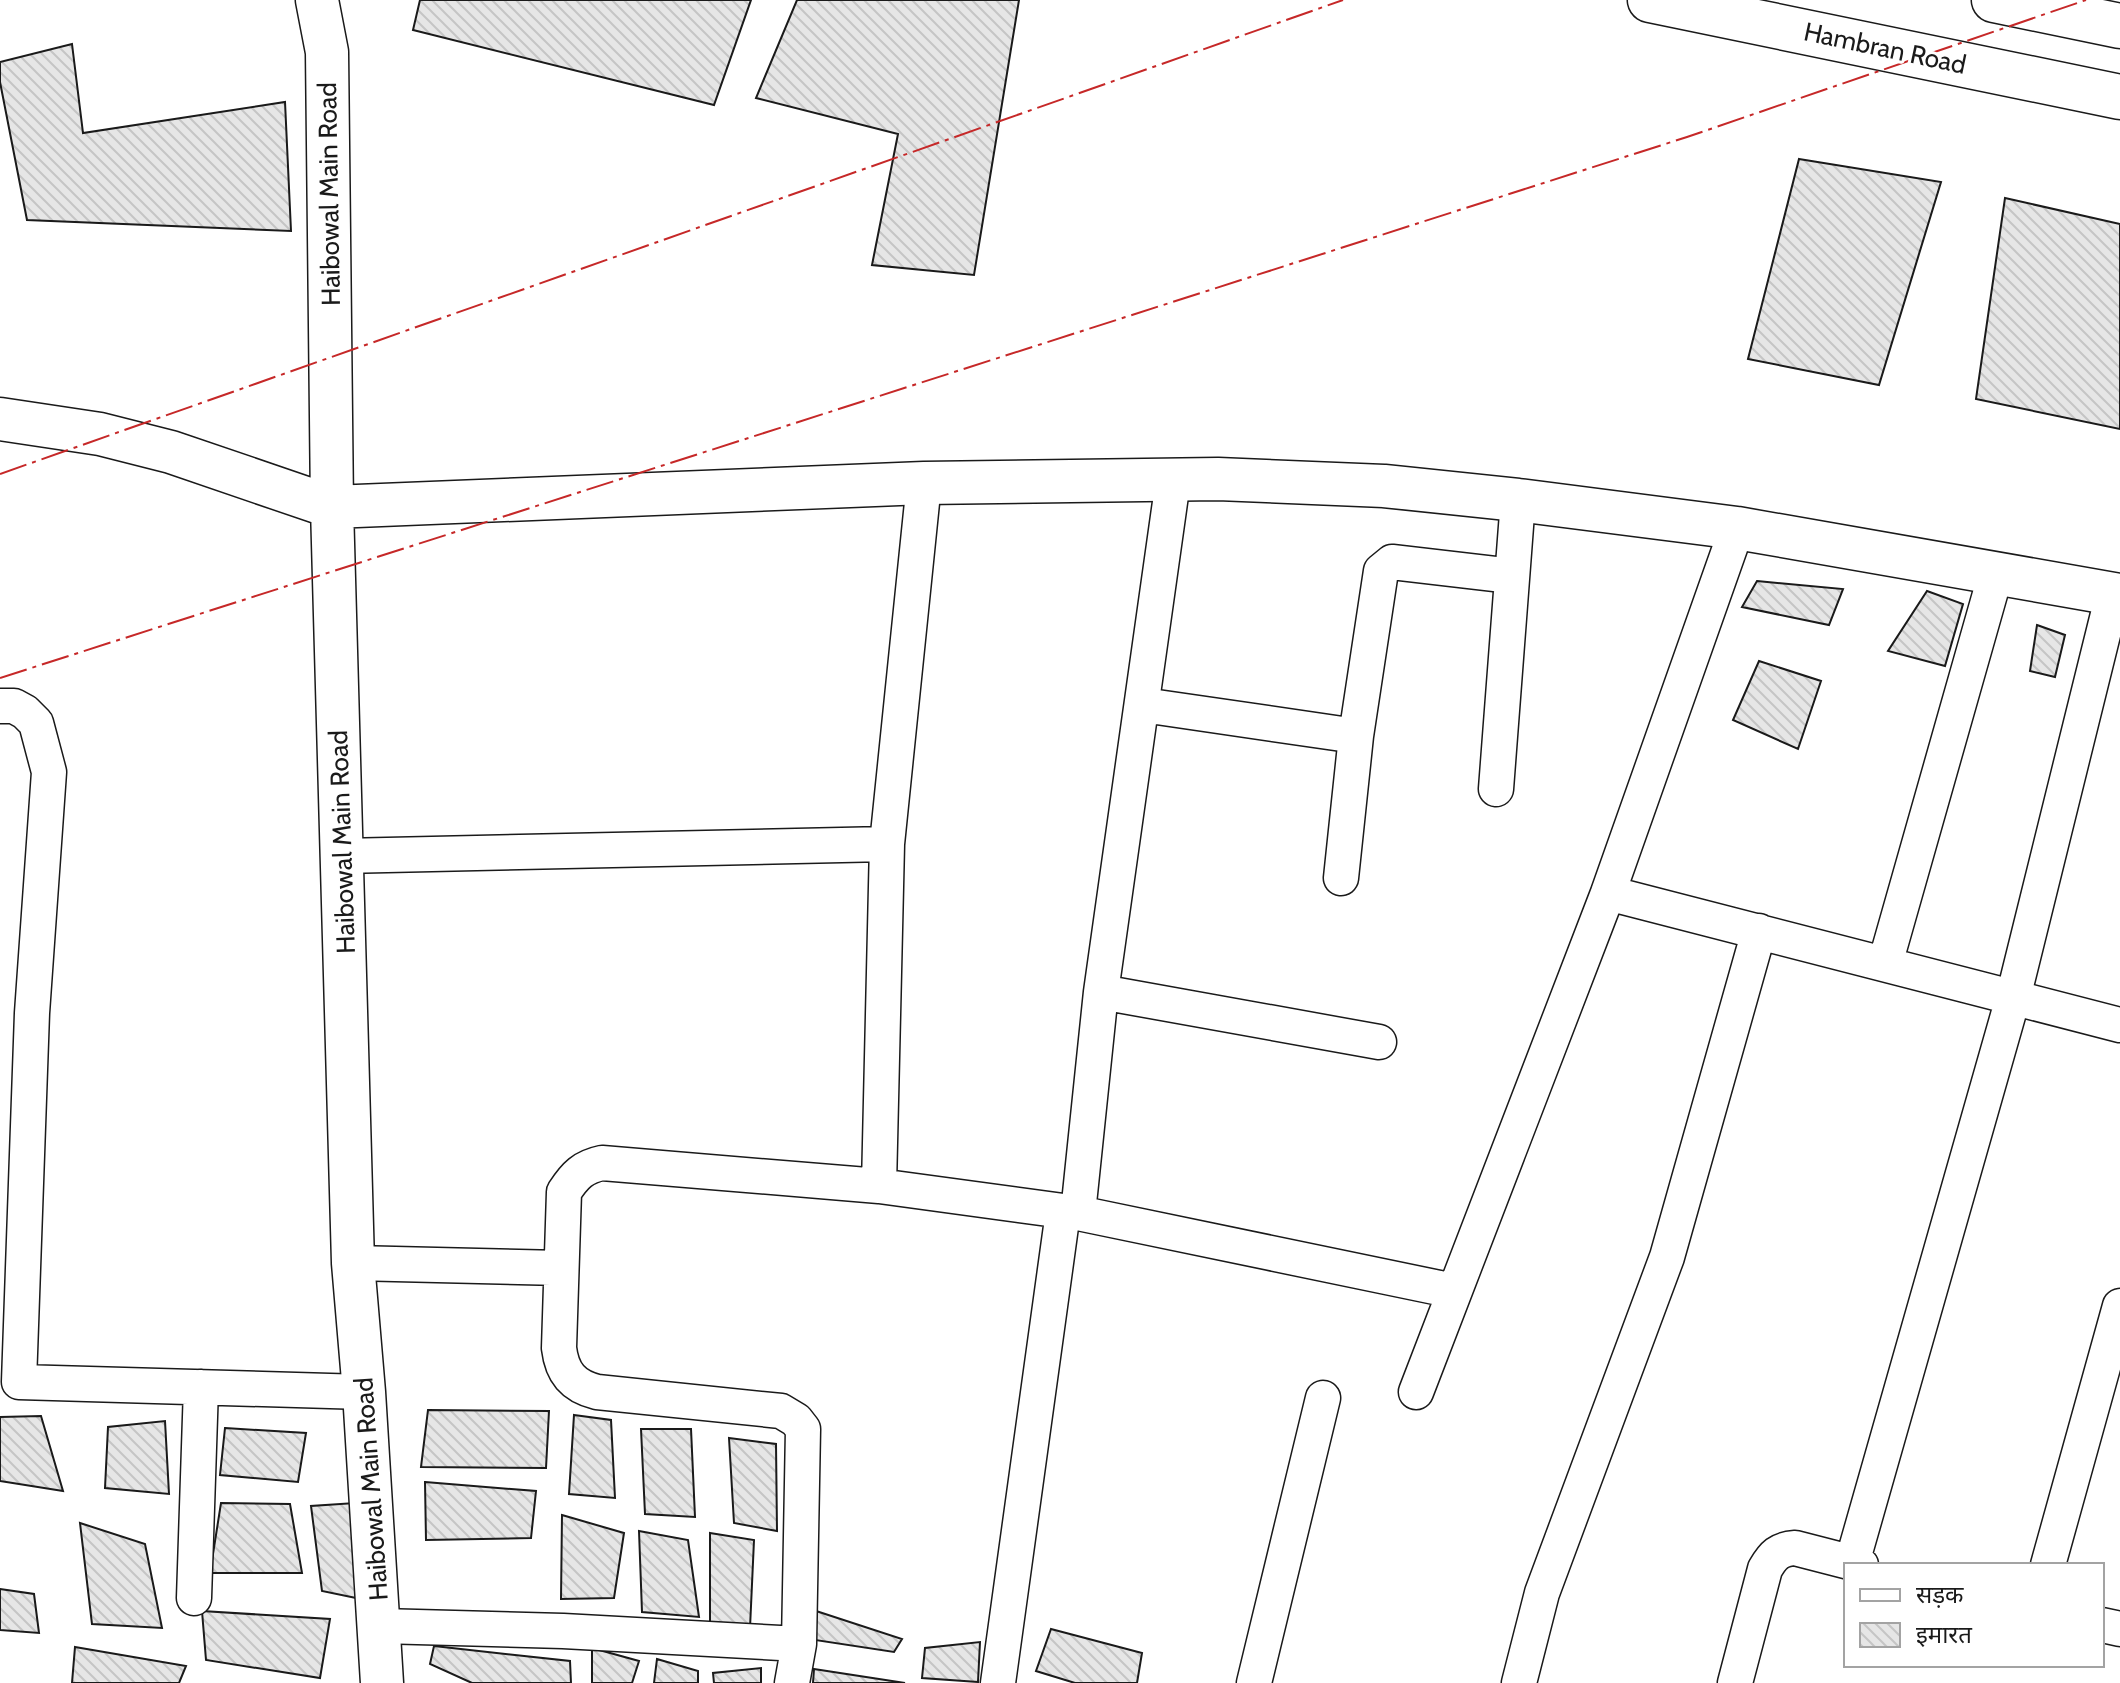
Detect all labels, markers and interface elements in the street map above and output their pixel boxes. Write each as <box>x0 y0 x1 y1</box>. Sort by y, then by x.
street label: Hambran Road <box>1801 15 1969 81</box>
street label: Haibowal Main Road <box>311 82 347 306</box>
street label: Haibowal Main Road <box>322 730 362 954</box>
street label: Haibowal Main Road <box>347 1376 395 1602</box>
legend <box>1844 1563 2104 1667</box>
text: सड़क <box>1916 1580 1964 1609</box>
text: इमारत <box>1916 1620 1973 1649</box>

